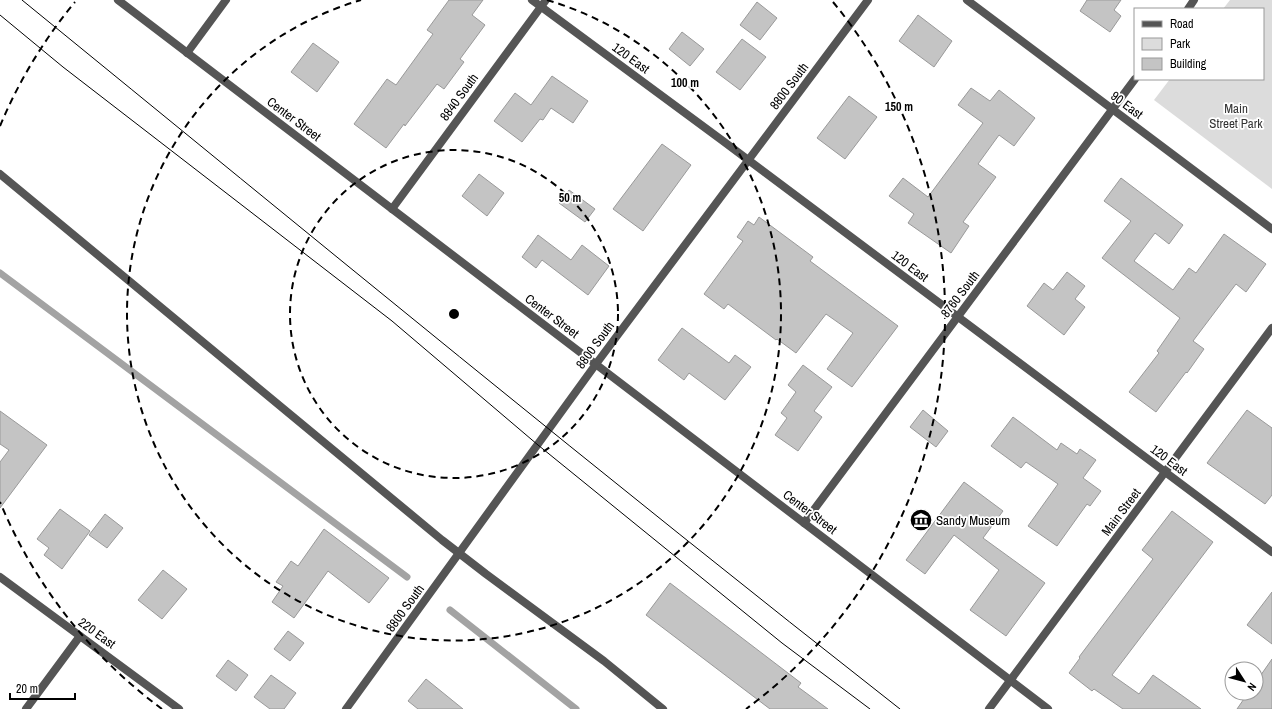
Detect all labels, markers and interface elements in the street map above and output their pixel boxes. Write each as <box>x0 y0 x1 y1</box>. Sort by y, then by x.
legend <box>1134 8 1264 80</box>
text: Road <box>1170 16 1194 32</box>
text: Park <box>1170 36 1190 52</box>
street label: 120 East <box>609 39 653 77</box>
text: Building <box>1170 56 1207 72</box>
street label: 8800 South <box>766 59 812 113</box>
street label: 8840 South <box>436 70 482 124</box>
text: 100 m <box>671 75 699 91</box>
street label: 90 East <box>1107 87 1147 123</box>
street label: Center Street <box>264 93 324 145</box>
text: 150 m <box>885 99 913 115</box>
park label: Main Street Park <box>1209 100 1263 132</box>
text: 50 m <box>559 190 581 206</box>
street label: 120 East <box>888 247 932 285</box>
street label: 8760 South <box>937 267 983 321</box>
street label: Center Street <box>522 290 582 342</box>
centre of rings <box>447 307 461 321</box>
street label: 8800 South <box>572 318 618 372</box>
street label: 120 East <box>1147 441 1191 479</box>
street label: Main Street <box>1098 485 1144 539</box>
street label: Center Street <box>780 486 840 538</box>
museum icon: Sandy Museum <box>908 507 934 533</box>
place label: Sandy Museum <box>936 512 1010 529</box>
street label: 8800 South <box>382 581 428 635</box>
street label: 220 East <box>75 614 119 652</box>
north arrow <box>1224 661 1264 701</box>
scale bar <box>10 675 75 701</box>
text: N <box>1245 680 1260 694</box>
text: 20 m <box>16 681 38 697</box>

